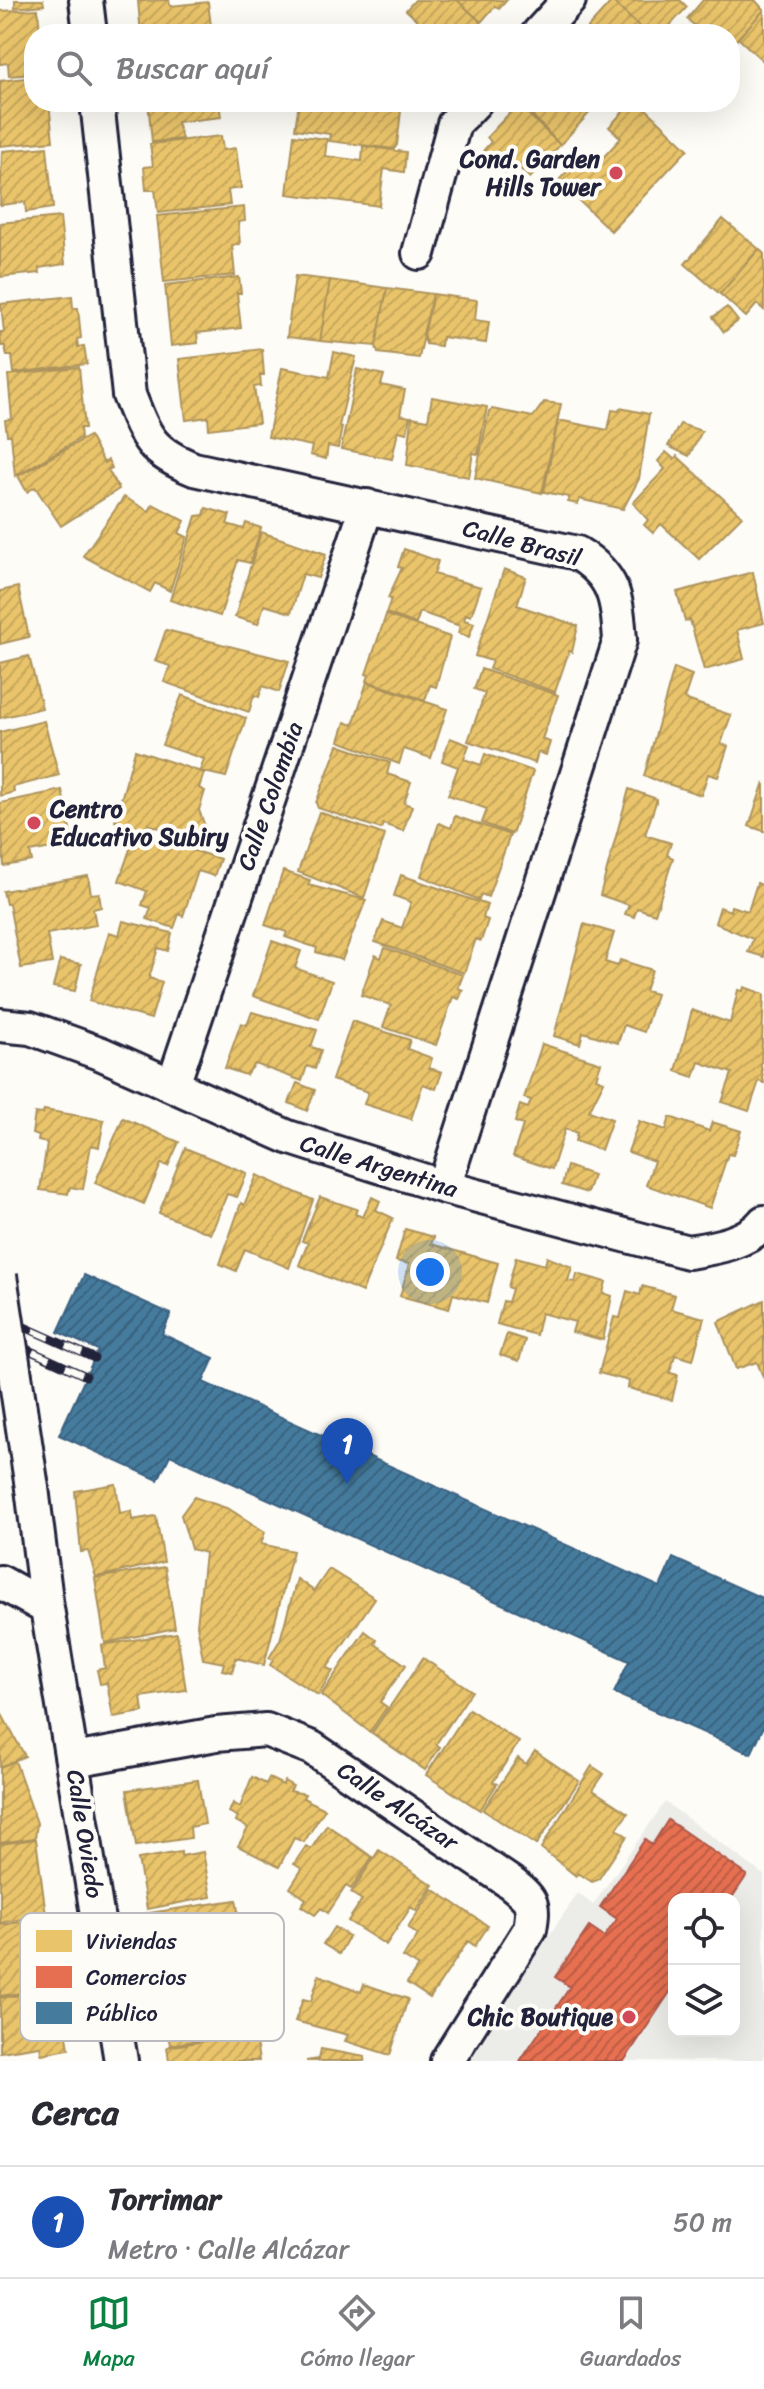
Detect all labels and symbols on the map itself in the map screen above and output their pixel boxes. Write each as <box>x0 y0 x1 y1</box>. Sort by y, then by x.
place label: Cond. Garden Hills Tower <box>459 138 602 208</box>
marker: Cond. Garden Hills Tower <box>607 164 625 182</box>
street label: Calle Brasil <box>458 507 587 579</box>
street label: Calle Colombia <box>225 716 315 876</box>
place label: Centro Educativo Subiry <box>49 788 229 858</box>
marker: Centro Educativo Subiry <box>25 814 43 832</box>
street label: Calle Argentina <box>295 1122 464 1210</box>
your location <box>410 1252 450 1292</box>
pin: 1 <box>321 1418 373 1484</box>
street label: Calle Alcázar <box>329 1750 468 1863</box>
street label: Calle Oviedo <box>54 1767 116 1901</box>
legend <box>20 1913 284 2041</box>
text: Viviendas <box>86 1922 178 1961</box>
text: Comercios <box>86 1958 187 1997</box>
text: Público <box>86 1994 158 2033</box>
place label: Chic Boutique <box>467 1996 613 2038</box>
marker: Chic Boutique <box>620 2008 638 2026</box>

